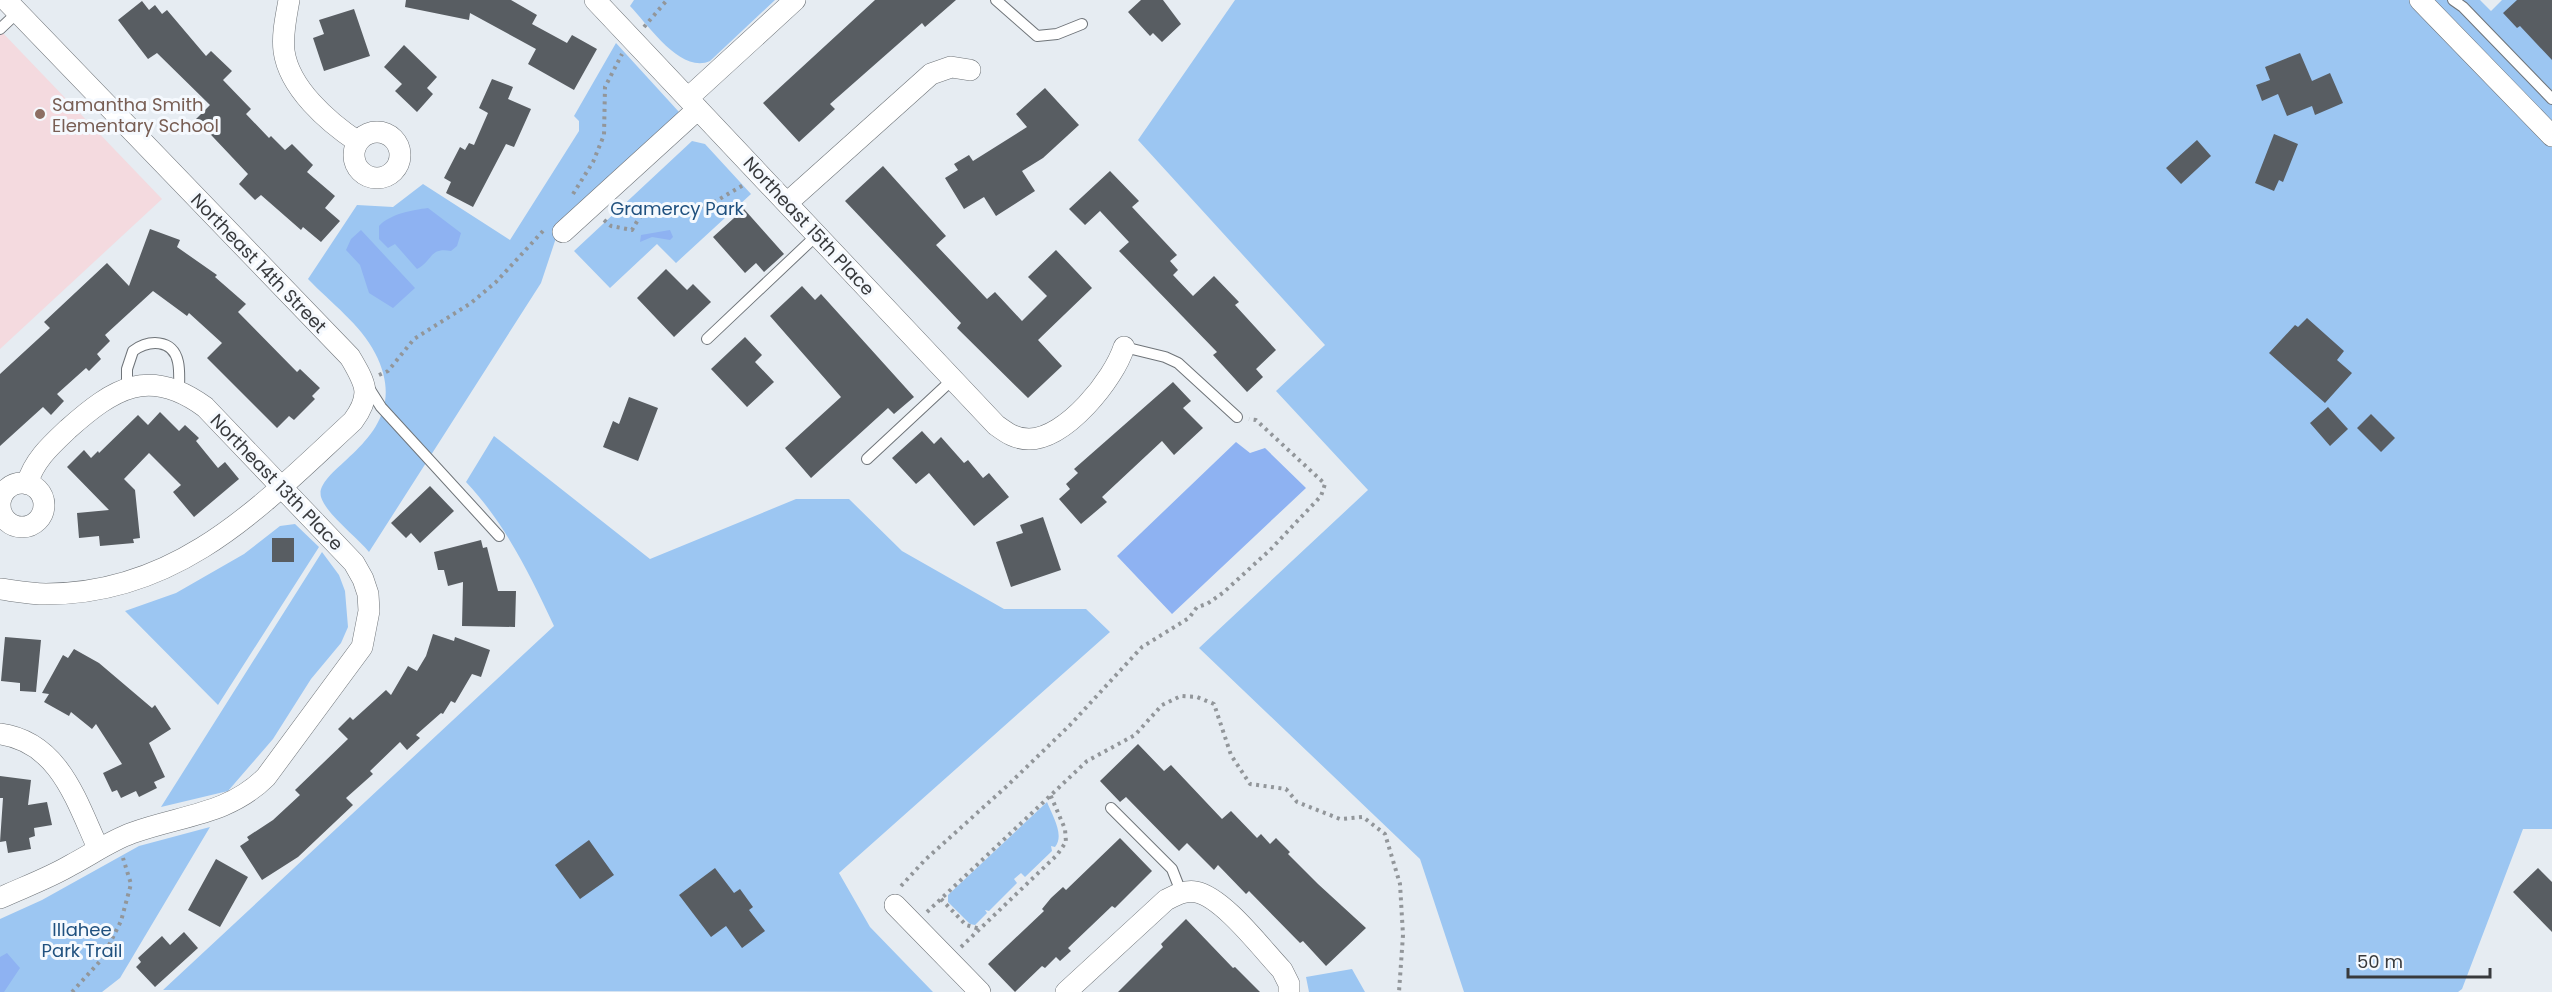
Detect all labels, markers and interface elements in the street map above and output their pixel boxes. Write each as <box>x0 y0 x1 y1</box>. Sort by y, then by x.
place label: Samantha Smith Elementary School <box>52 92 219 138</box>
marker: Samantha Smith Elementary School <box>33 107 47 121</box>
street label: Northeast 15th Place <box>738 151 880 301</box>
street label: Northeast 14th Street <box>186 188 332 338</box>
park label: Gramercy Park <box>610 196 745 221</box>
street label: Northeast 13th Place <box>205 408 349 556</box>
park label: Illahee Park Trail <box>42 917 122 963</box>
scale bar <box>2348 941 2490 979</box>
text: 50 m <box>2357 949 2403 974</box>

